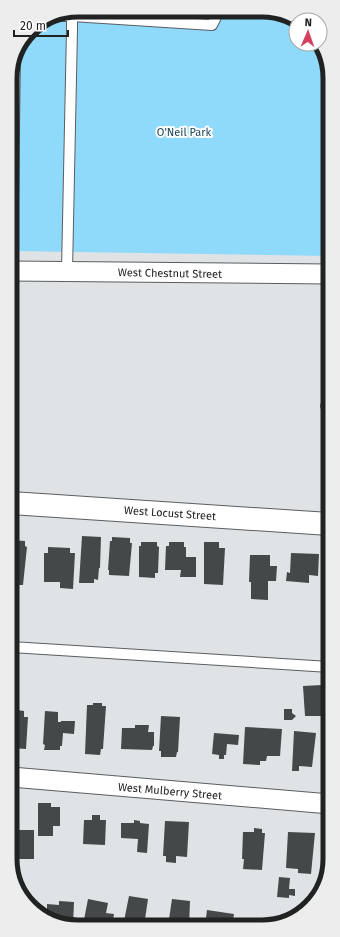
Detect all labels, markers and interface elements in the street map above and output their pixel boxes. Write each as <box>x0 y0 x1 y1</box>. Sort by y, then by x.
scale bar <box>14 12 68 38</box>
north arrow <box>288 12 328 52</box>
text: N <box>304 16 312 29</box>
text: 20 m <box>20 19 46 33</box>
park label: O'Neil Park <box>157 126 212 139</box>
street label: West Chestnut Street <box>118 266 222 281</box>
street label: West Locust Street <box>124 504 216 523</box>
street label: West Mulberry Street <box>117 780 223 803</box>

